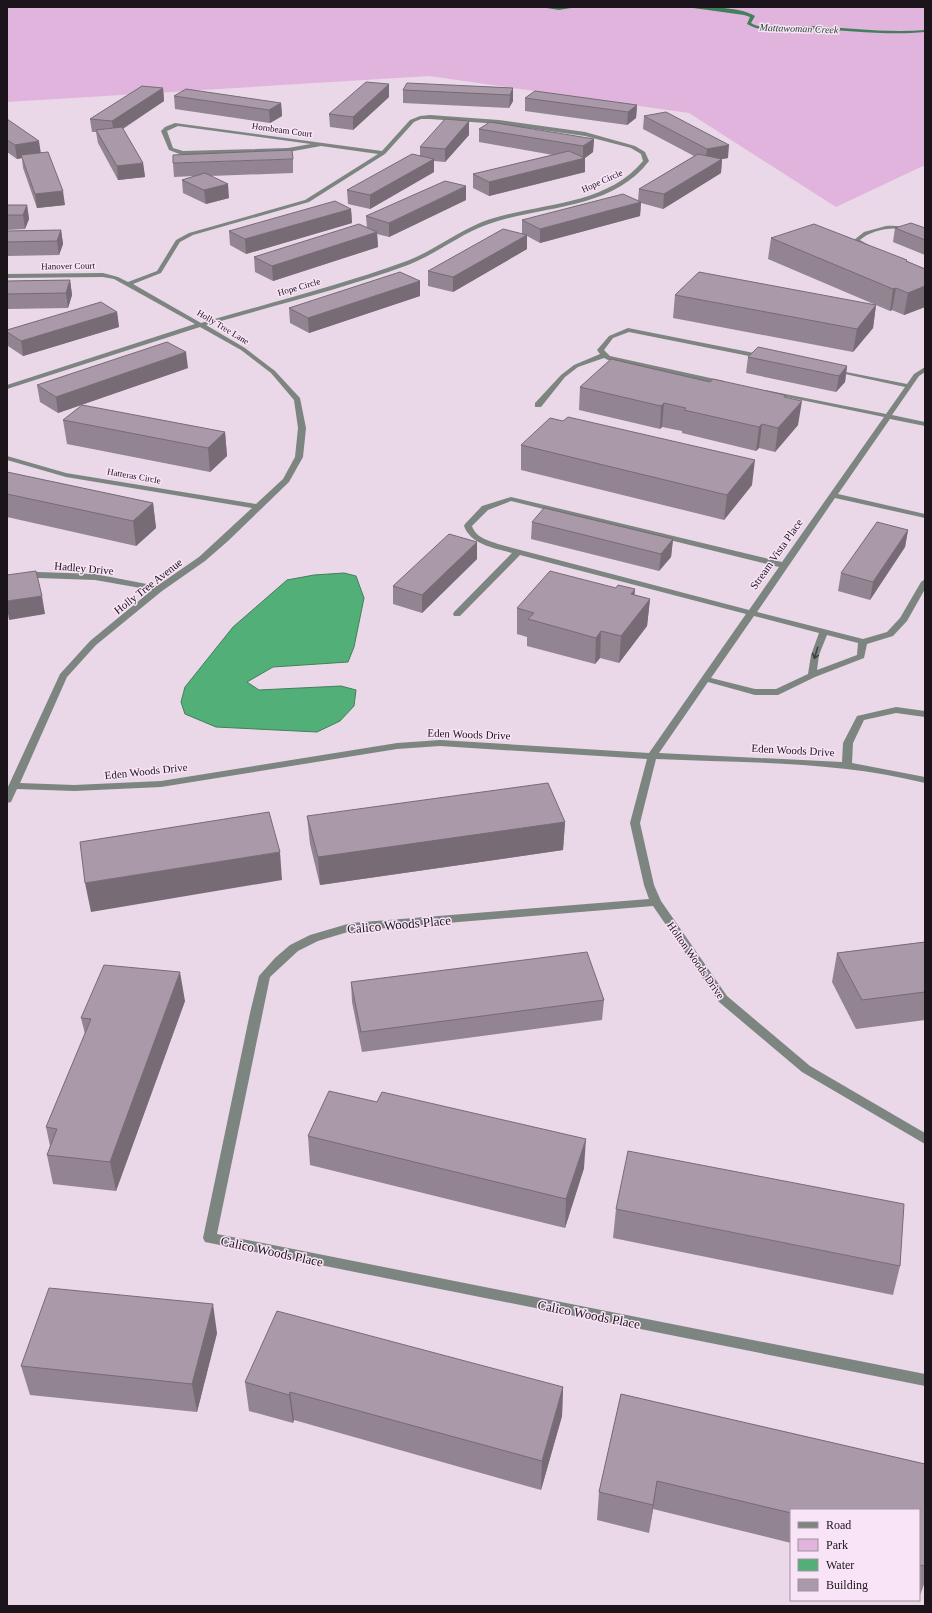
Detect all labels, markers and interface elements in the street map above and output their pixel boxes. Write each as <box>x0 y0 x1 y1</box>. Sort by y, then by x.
water label: Mattawoman Creek <box>758 22 839 35</box>
street label: Hornbeam Court <box>251 121 313 139</box>
street label: Hope Circle <box>580 168 624 194</box>
street label: Hanover Court <box>41 261 95 271</box>
street label: Hope Circle <box>277 276 321 298</box>
street label: Holly Tree Lane <box>195 308 251 346</box>
street label: Hatteras Circle <box>106 466 162 486</box>
street label: Stream Vista Place <box>747 517 805 591</box>
street label: Holly Tree Avenue <box>112 556 184 616</box>
street label: Hadley Drive <box>54 559 114 577</box>
one-way arrow <box>812 646 819 659</box>
street label: Eden Woods Drive <box>427 727 511 741</box>
street label: Eden Woods Drive <box>751 742 835 758</box>
street label: Eden Woods Drive <box>104 761 188 781</box>
street label: Calico Woods Place <box>347 912 452 937</box>
street label: Holton Woods Drive <box>665 919 727 1001</box>
street label: Calico Woods Place <box>219 1233 325 1270</box>
street label: Calico Woods Place <box>536 1297 642 1332</box>
legend <box>790 1509 920 1601</box>
text: Road <box>826 1518 851 1532</box>
text: Park <box>826 1538 848 1552</box>
text: Water <box>826 1558 854 1572</box>
text: Building <box>826 1578 868 1592</box>

